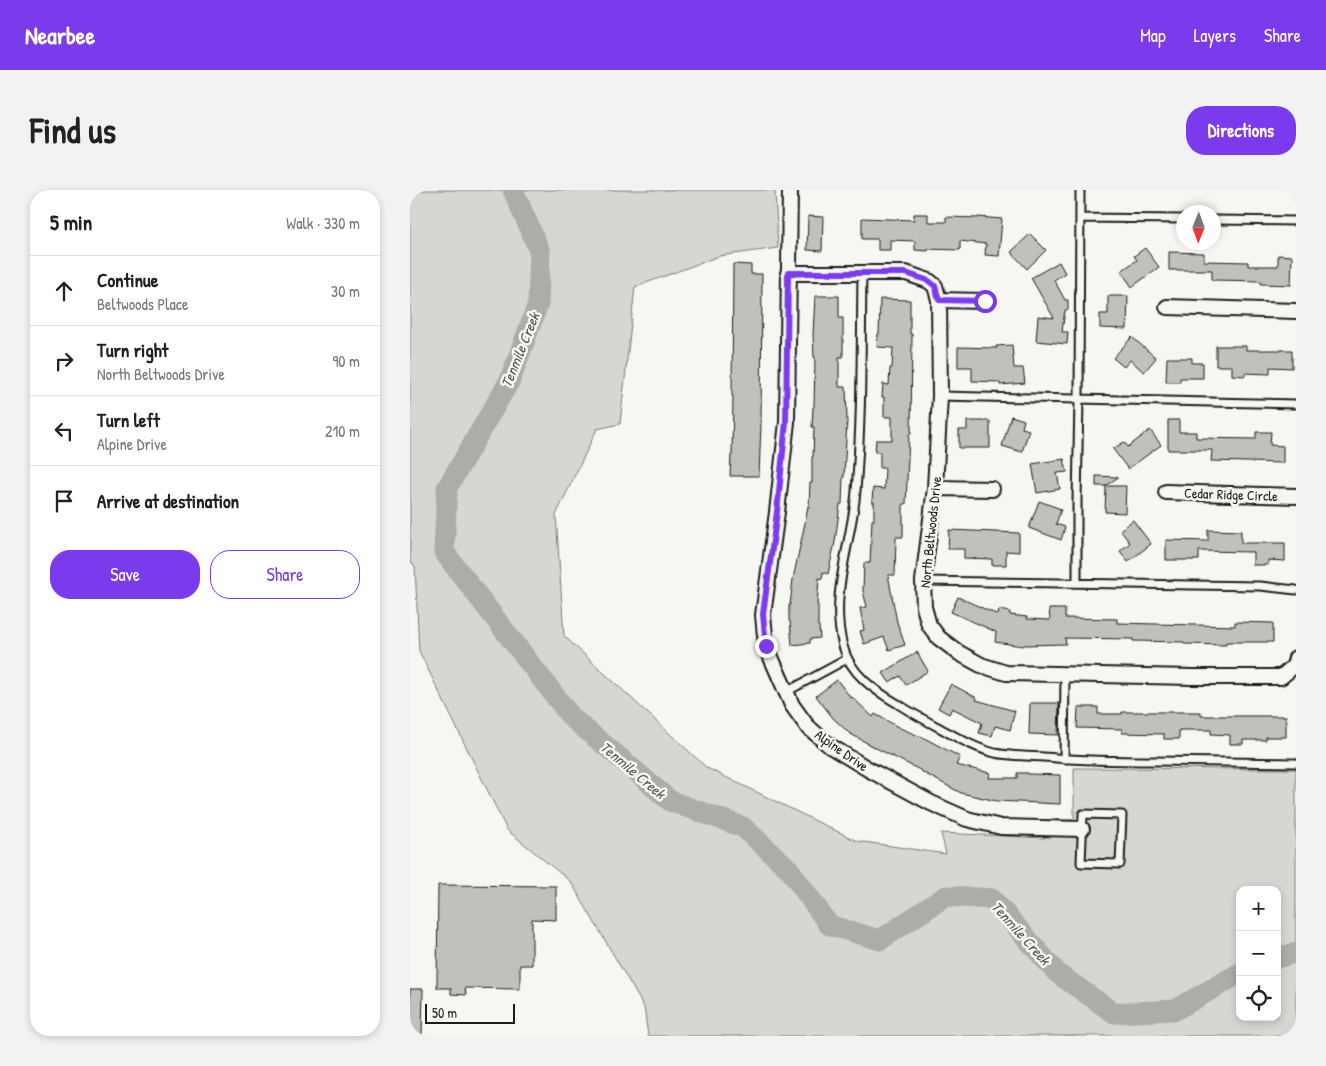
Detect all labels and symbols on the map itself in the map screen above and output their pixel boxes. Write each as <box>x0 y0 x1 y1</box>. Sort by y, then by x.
north arrow <box>1176 205 1221 250</box>
route start <box>974 290 997 313</box>
water label: Tenmile Creek <box>495 308 545 391</box>
street label: North Beltwoods Drive <box>915 475 945 589</box>
street label: Cedar Ridge Circle <box>1184 483 1279 506</box>
route end <box>755 635 778 658</box>
street label: Alpine Drive <box>811 725 873 776</box>
water label: Tenmile Creek <box>596 737 671 805</box>
water label: Tenmile Creek <box>987 897 1056 971</box>
scale bar <box>425 1001 515 1024</box>

